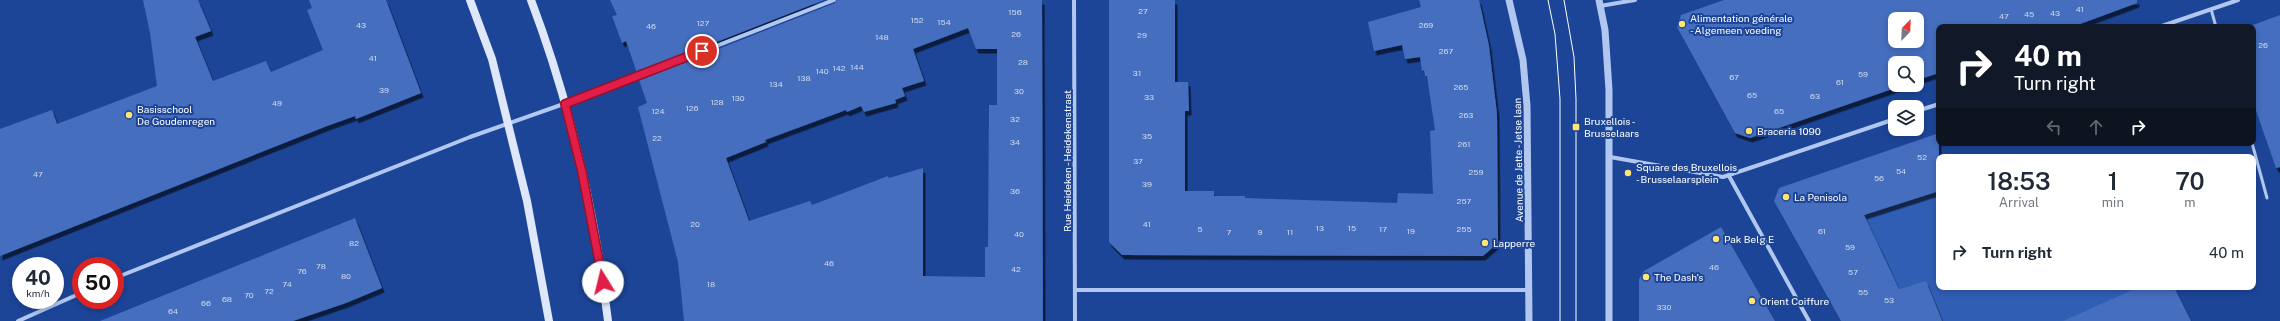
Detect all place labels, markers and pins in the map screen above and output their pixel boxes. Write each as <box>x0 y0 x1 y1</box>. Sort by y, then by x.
place label: Alimentation générale - Algemeen voeding <box>1690 12 1793 36</box>
marker: Alimentation générale - Algemeen voeding <box>1677 19 1687 29</box>
pin <box>685 34 719 68</box>
place label: Basisschool De Goudenregen <box>137 103 215 127</box>
marker: Basisschool De Goudenregen <box>124 110 134 120</box>
place label: Bruxellois - Brusselaars <box>1584 115 1639 139</box>
marker: Bruxellois - Brusselaars <box>1571 122 1581 132</box>
place label: Braceria 1090 <box>1757 125 1821 137</box>
marker: Braceria 1090 <box>1744 126 1754 136</box>
place label: Square des Bruxellois - Brusselaarsplein <box>1636 161 1737 185</box>
marker: Square des Bruxellois - Brusselaarsplein <box>1623 168 1633 178</box>
place label: La Penisola <box>1794 191 1847 203</box>
marker: La Penisola <box>1781 192 1791 202</box>
place label: Pak Belg E <box>1724 233 1774 245</box>
marker: Pak Belg E <box>1711 234 1721 244</box>
place label: Lapperre <box>1493 237 1535 249</box>
marker: Lapperre <box>1480 238 1490 248</box>
place label: The Dash's <box>1654 271 1703 283</box>
marker: The Dash's <box>1641 272 1651 282</box>
place label: Orient Coiffure <box>1760 295 1830 307</box>
marker: Orient Coiffure <box>1747 296 1757 306</box>

